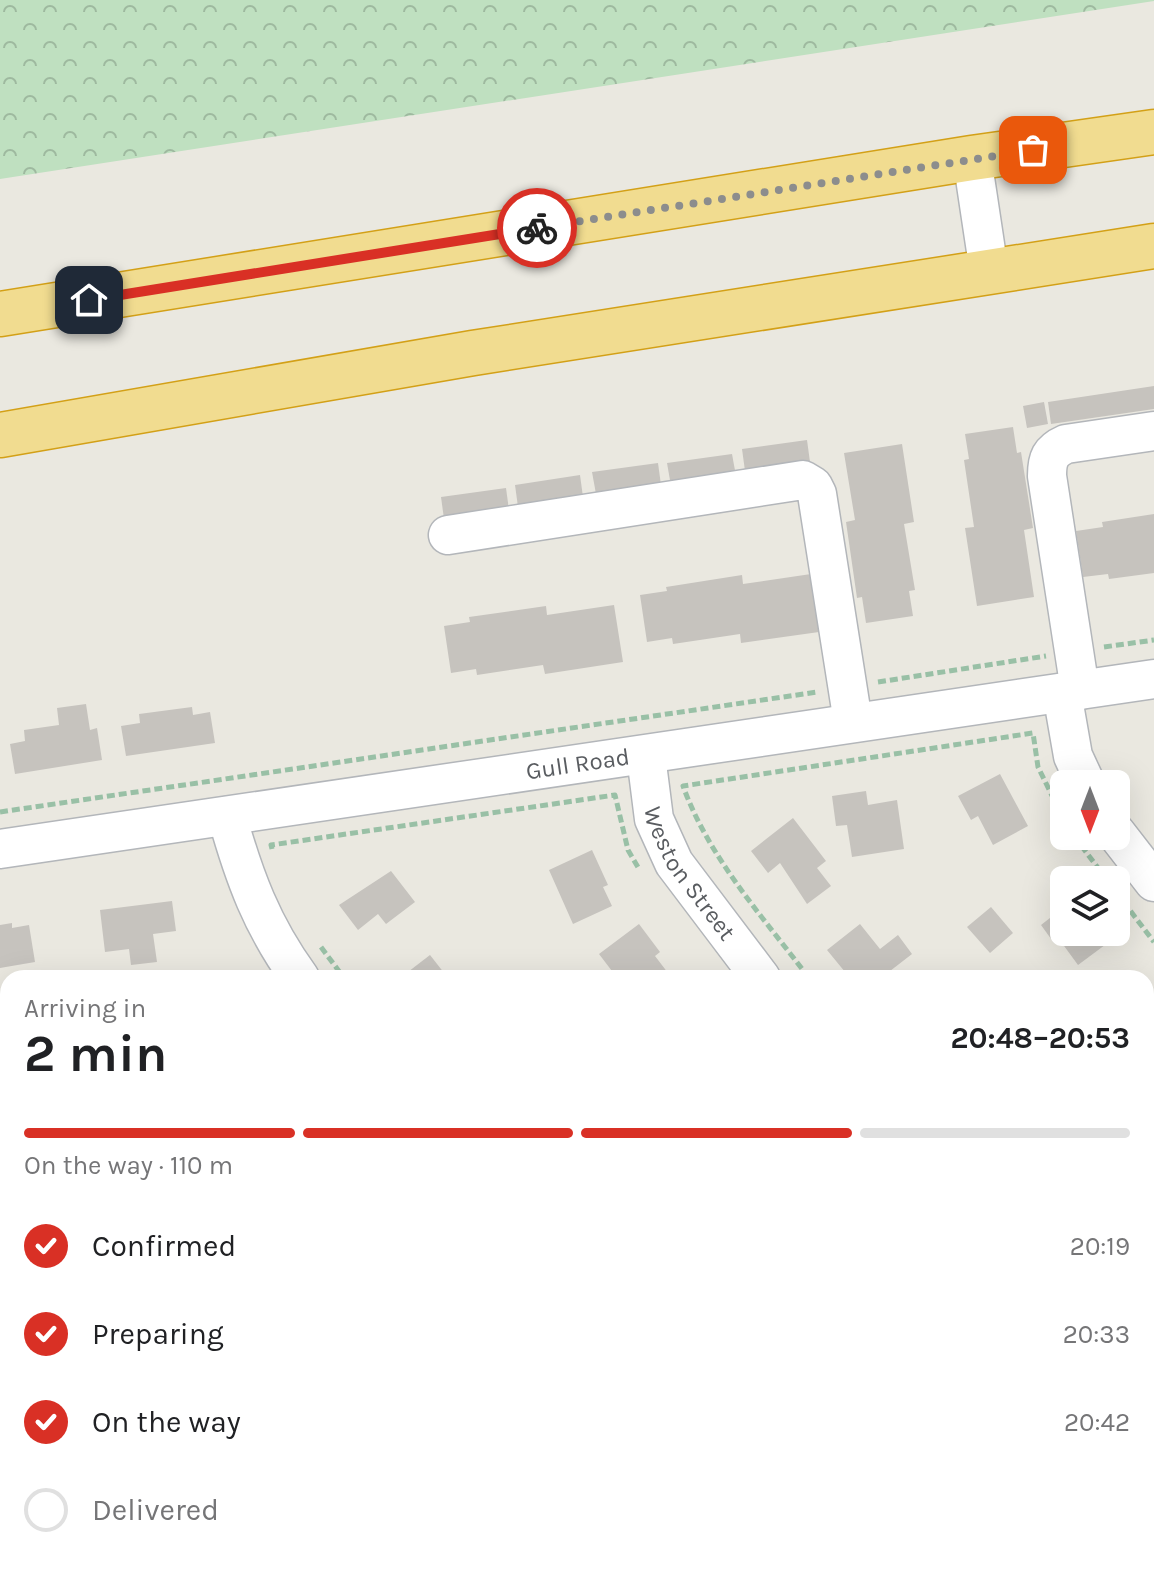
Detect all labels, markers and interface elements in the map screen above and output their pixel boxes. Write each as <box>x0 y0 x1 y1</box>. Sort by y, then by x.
pin <box>999 116 1067 184</box>
icon: bag <box>1011 128 1055 172</box>
courier <box>497 188 577 268</box>
icon: bike <box>515 206 559 250</box>
pin <box>55 266 123 334</box>
icon: home <box>67 278 111 322</box>
street label: Gull Road <box>524 742 631 785</box>
north arrow <box>1050 770 1130 850</box>
map controls <box>1050 770 1130 946</box>
street label: Weston Street <box>639 805 741 946</box>
button: layers <box>1050 866 1130 946</box>
text: Arriving in <box>24 993 146 1024</box>
text: 20:48–20:53 <box>950 1020 1130 1056</box>
text: 2 min <box>24 1023 167 1084</box>
text: On the way · 110 m <box>24 1150 233 1181</box>
icon: check <box>24 1224 68 1268</box>
text: Confirmed <box>92 1228 236 1264</box>
text: 20:19 <box>1070 1231 1130 1262</box>
icon: check <box>24 1312 68 1356</box>
text: Preparing <box>92 1316 224 1352</box>
text: 20:33 <box>1063 1319 1130 1350</box>
icon: check <box>24 1400 68 1444</box>
text: On the way <box>92 1404 241 1440</box>
text: 20:42 <box>1064 1407 1130 1438</box>
text: Delivered <box>92 1492 219 1528</box>

